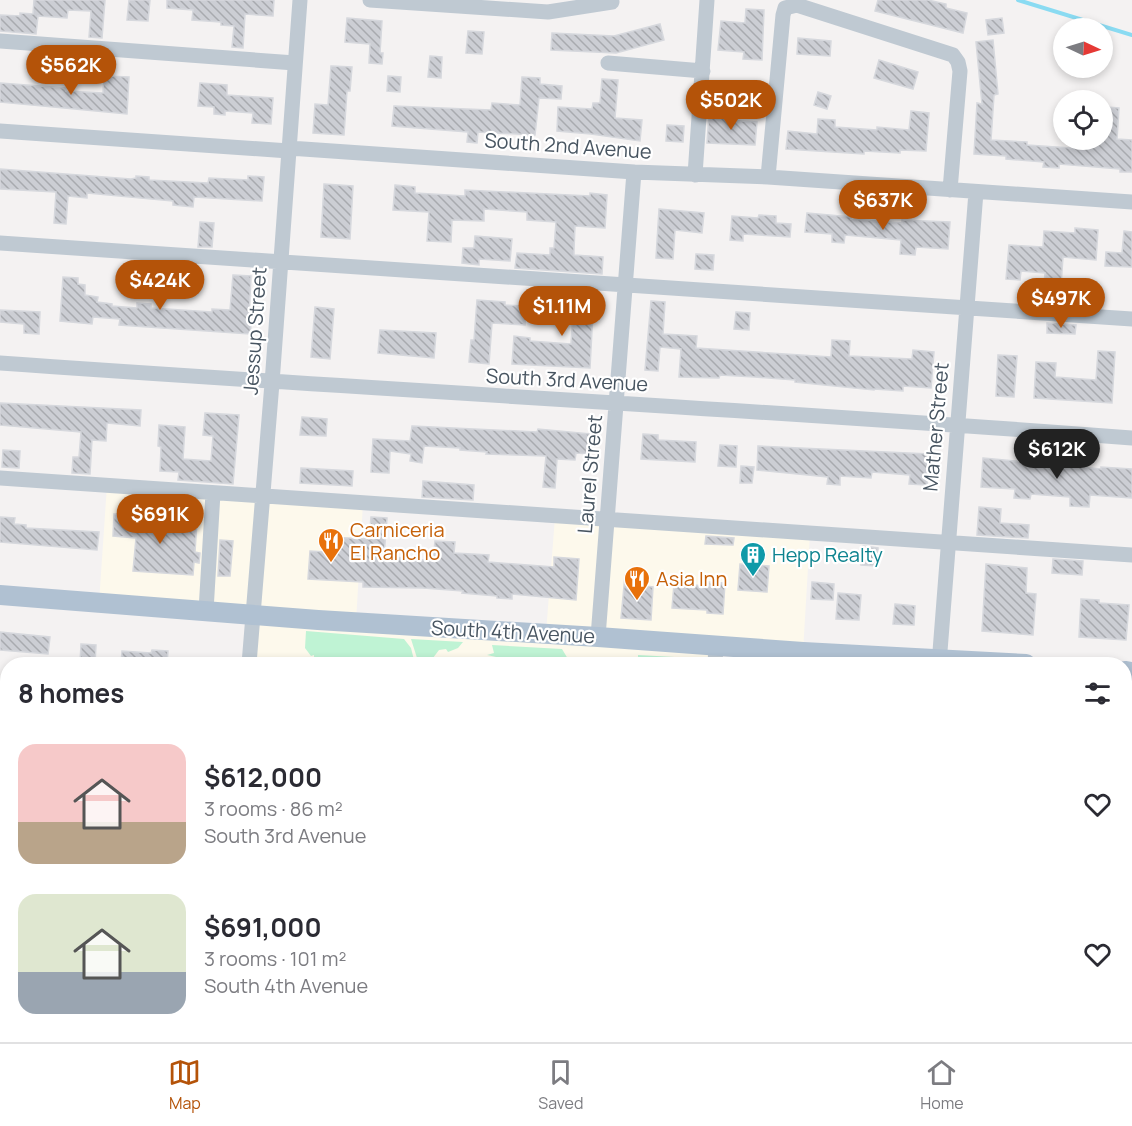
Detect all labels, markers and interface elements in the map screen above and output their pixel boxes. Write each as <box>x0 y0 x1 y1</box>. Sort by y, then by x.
north arrow <box>1053 18 1113 78</box>
map controls <box>1053 18 1113 150</box>
pin: $562K <box>29 45 113 96</box>
text: $562K <box>40 51 102 78</box>
pin: $502K <box>689 80 773 131</box>
text: $502K <box>700 86 762 113</box>
button: locate <box>1053 90 1113 150</box>
street label: South 2nd Avenue <box>484 126 653 165</box>
pin: $637K <box>841 180 925 231</box>
text: $637K <box>853 186 913 213</box>
pin: $424K <box>118 260 202 311</box>
text: $424K <box>129 266 191 293</box>
street label: Jessup Street <box>237 266 272 396</box>
pin: $497K <box>1019 278 1103 329</box>
text: $497K <box>1031 284 1091 311</box>
pin: $1.11M <box>513 286 611 337</box>
text: $1.11M <box>533 292 591 319</box>
street label: Mather Street <box>916 361 955 493</box>
street label: South 3rd Avenue <box>485 362 649 397</box>
street label: Laurel Street <box>571 413 608 535</box>
pin: $612K <box>1015 429 1099 480</box>
text: $612K <box>1028 435 1086 462</box>
pin: $691K <box>118 494 202 545</box>
text: $691K <box>131 500 189 527</box>
place label: Carniceria El Rancho <box>350 516 445 566</box>
restaurant icon: Carniceria El Rancho <box>316 526 346 564</box>
building icon: Hepp Realty <box>738 540 768 578</box>
place label: Hepp Realty <box>772 541 883 568</box>
restaurant icon: Asia Inn <box>622 564 652 602</box>
place label: Asia Inn <box>656 565 727 592</box>
street label: South 4th Avenue <box>430 614 596 649</box>
text: 8 homes <box>18 675 124 711</box>
icon: filters <box>1081 677 1114 710</box>
text: $612,000 <box>204 759 322 795</box>
icon: home <box>66 768 138 840</box>
icon: heart <box>1081 788 1114 821</box>
text: 3 rooms · 86 m² <box>204 795 343 822</box>
text: South 3rd Avenue <box>204 822 366 849</box>
text: $691,000 <box>204 909 322 945</box>
icon: home <box>66 918 138 990</box>
icon: heart <box>1081 938 1114 971</box>
text: 3 rooms · 101 m² <box>204 945 346 972</box>
text: South 4th Avenue <box>204 972 368 999</box>
tab: Map <box>168 1056 201 1114</box>
tab: Saved <box>538 1056 583 1114</box>
tab: Home <box>920 1056 964 1114</box>

